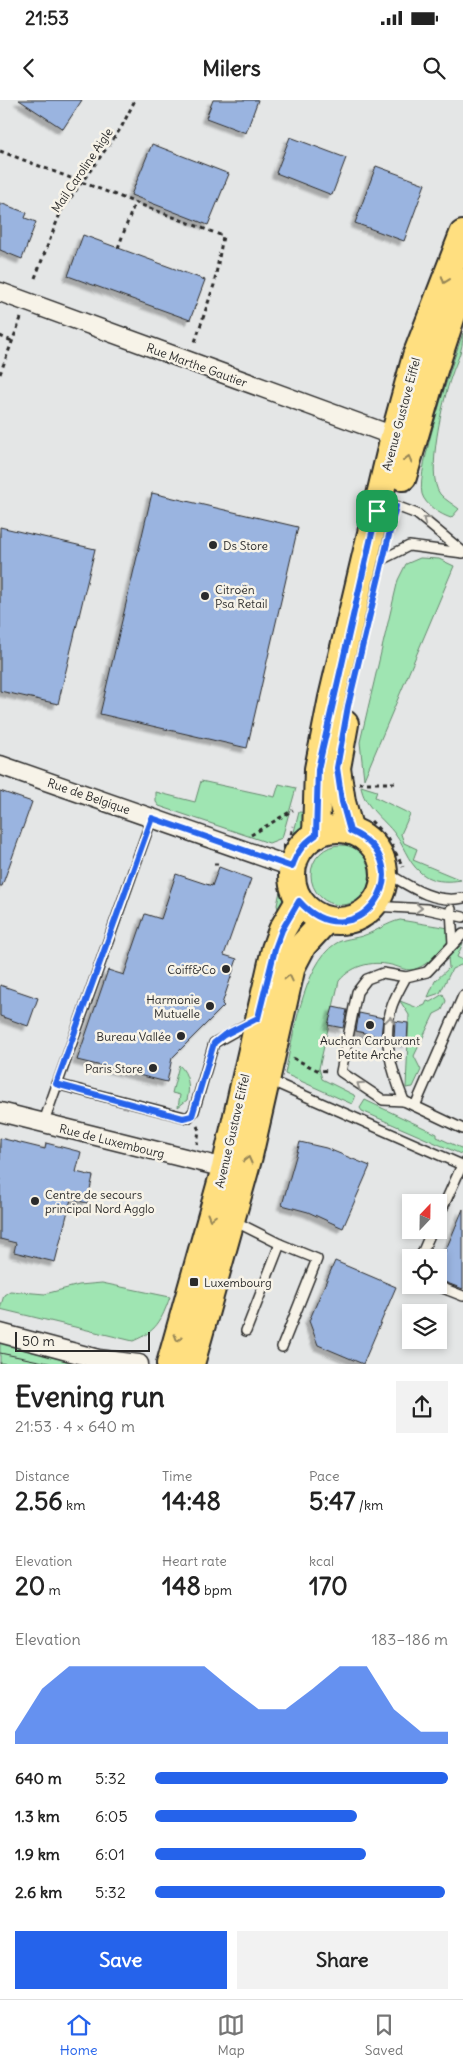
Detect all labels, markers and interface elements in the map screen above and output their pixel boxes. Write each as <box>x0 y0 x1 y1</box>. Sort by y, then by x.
text: 21:53 <box>25 6 69 30</box>
icon: back <box>15 54 43 82</box>
text: Milers <box>202 54 261 82</box>
icon: search <box>420 54 448 82</box>
street label: Mail Caroline Aigle <box>48 125 116 215</box>
one-way arrow <box>441 275 451 283</box>
street label: Rue Marthe Gautier <box>145 340 249 390</box>
street label: Avenue Gustave Eiffel <box>379 356 423 472</box>
one-way arrow <box>402 454 413 463</box>
pin <box>356 490 398 532</box>
icon: arrive <box>363 497 391 525</box>
one-way arrow <box>423 518 432 526</box>
place label: Ds Store <box>223 538 268 553</box>
marker: Ds Store <box>207 539 219 551</box>
place label: Citroën Psa Retail <box>215 582 267 611</box>
marker: Citroën Psa Retail <box>199 590 211 602</box>
street label: Rue de Belgique <box>46 775 132 817</box>
one-way arrow <box>415 903 423 914</box>
place label: Coiff&Co <box>167 962 216 977</box>
marker: Coiff&Co <box>220 963 232 975</box>
one-way arrow <box>284 974 294 983</box>
place label: Harmonie Mutuelle <box>146 992 200 1021</box>
marker: Harmonie Mutuelle <box>204 1000 216 1012</box>
one-way arrow <box>384 1016 395 1024</box>
marker: Auchan Carburant Petite Arche <box>364 1019 376 1031</box>
place label: Bureau Vallée <box>96 1029 171 1044</box>
marker: Bureau Vallée <box>175 1030 187 1042</box>
place label: Auchan Carburant Petite Arche <box>320 1033 420 1062</box>
place label: Paris Store <box>85 1061 143 1076</box>
marker: Paris Store <box>147 1062 159 1074</box>
street label: Avenue Gustave Eiffel <box>212 1072 252 1190</box>
one-way arrow <box>356 1082 366 1091</box>
street label: Rue de Luxembourg <box>58 1121 166 1161</box>
one-way arrow <box>242 1155 253 1164</box>
place label: Centre de secours principal Nord Agglo <box>45 1187 155 1216</box>
north arrow <box>402 1194 448 1239</box>
map controls <box>402 1194 447 1349</box>
marker: Centre de secours principal Nord Agglo <box>29 1195 41 1207</box>
one-way arrow <box>207 1213 217 1221</box>
button: locate <box>402 1249 447 1294</box>
place label: Luxembourg <box>204 1275 272 1290</box>
marker: Luxembourg <box>188 1276 200 1288</box>
button: layers <box>402 1304 447 1349</box>
scale bar <box>15 1329 150 1352</box>
text: 50 m <box>22 1332 55 1350</box>
one-way arrow <box>173 1333 183 1342</box>
text: Evening run <box>15 1379 165 1415</box>
button: share <box>396 1381 448 1433</box>
text: 21:53 · 4 × 640 m <box>15 1416 135 1436</box>
text: Distance <box>15 1467 70 1485</box>
text: Time <box>162 1467 192 1485</box>
text: Pace <box>309 1467 339 1485</box>
text: 2.56 <box>15 1485 63 1517</box>
text: 14:48 <box>162 1485 221 1517</box>
text: 5:47 <box>309 1485 355 1517</box>
text: km <box>63 1496 85 1514</box>
text: /km <box>355 1496 383 1514</box>
text: Elevation <box>15 1552 72 1570</box>
text: Heart rate <box>162 1552 227 1570</box>
text: kcal <box>309 1552 334 1570</box>
text: 20 <box>15 1570 45 1602</box>
text: 148 <box>162 1570 201 1602</box>
text: 170 <box>309 1570 348 1602</box>
text: m <box>45 1581 61 1599</box>
text: bpm <box>201 1581 232 1599</box>
text: Elevation <box>15 1629 81 1649</box>
text: 183–186 m <box>372 1629 448 1649</box>
text: 640 m <box>15 1768 62 1788</box>
text: 5:32 <box>95 1768 126 1788</box>
text: 1.3 km <box>15 1806 60 1826</box>
text: 6:05 <box>95 1806 128 1826</box>
text: 1.9 km <box>15 1844 60 1864</box>
text: 6:01 <box>95 1844 125 1864</box>
text: 2.6 km <box>15 1882 62 1902</box>
text: 5:32 <box>95 1882 126 1902</box>
button: Save <box>15 1931 227 1989</box>
button: Share <box>237 1931 448 1989</box>
tab: Home <box>60 2011 98 2059</box>
tab: Map <box>217 2011 245 2059</box>
tab: Saved <box>365 2011 403 2059</box>

